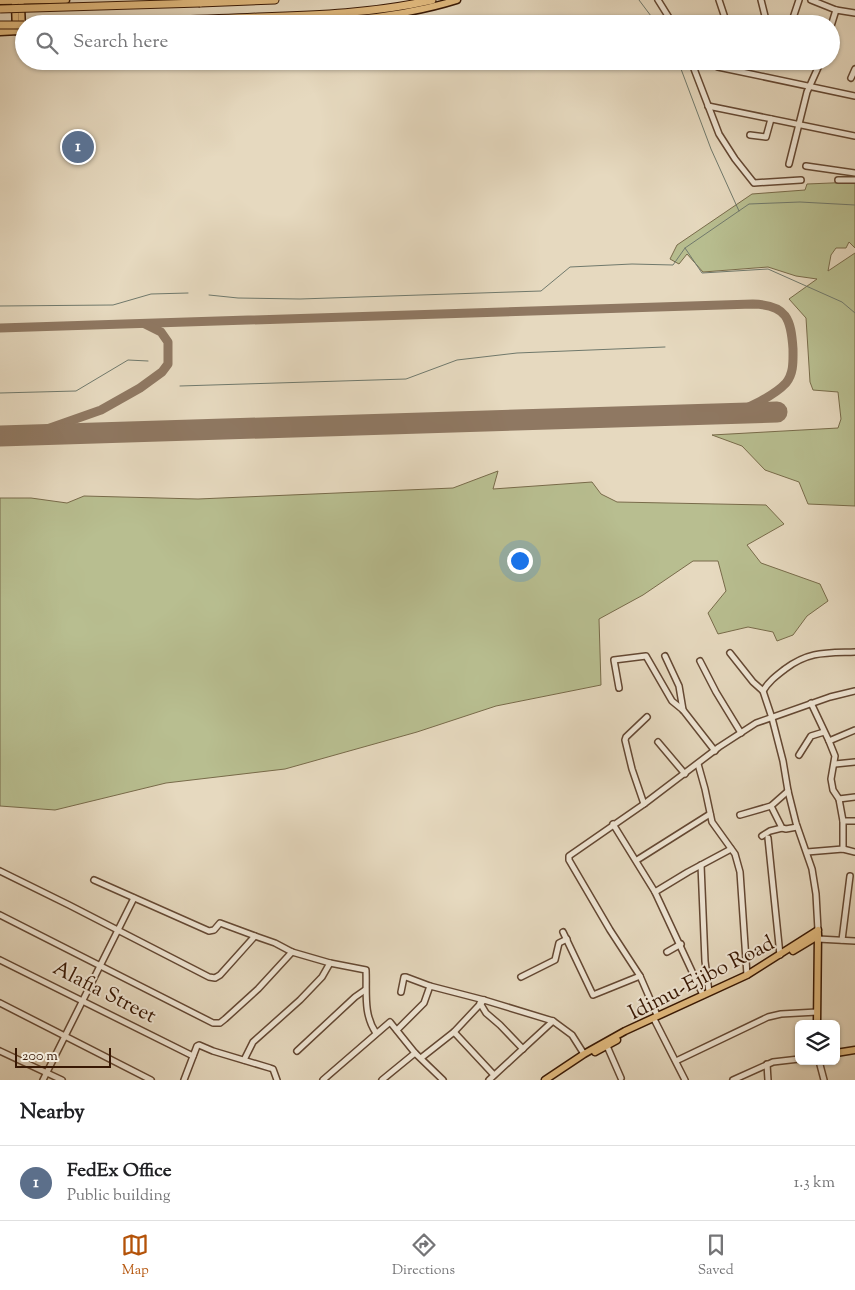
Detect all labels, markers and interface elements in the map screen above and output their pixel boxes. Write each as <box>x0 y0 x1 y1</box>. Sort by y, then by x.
search box <box>15 15 840 70</box>
icon: search <box>33 29 61 57</box>
text: Search here <box>73 29 168 56</box>
pin: 1 <box>62 128 94 166</box>
your location <box>507 548 533 574</box>
street label: Idimu-Ejibo Road <box>624 929 780 1029</box>
street label: Alafia Street <box>47 954 161 1032</box>
map controls <box>795 1020 840 1065</box>
button: layers <box>795 1020 840 1065</box>
scale bar <box>15 1045 111 1068</box>
text: 200 m <box>22 1047 58 1067</box>
text: Nearby <box>20 1098 85 1128</box>
text: FedEx Office <box>67 1158 172 1185</box>
text: 1 <box>33 1172 39 1195</box>
text: 1.3 km <box>794 1172 835 1195</box>
text: Public building <box>67 1185 171 1208</box>
tab: Map <box>121 1231 149 1281</box>
tab: Directions <box>392 1231 455 1281</box>
tab: Saved <box>698 1231 734 1281</box>

